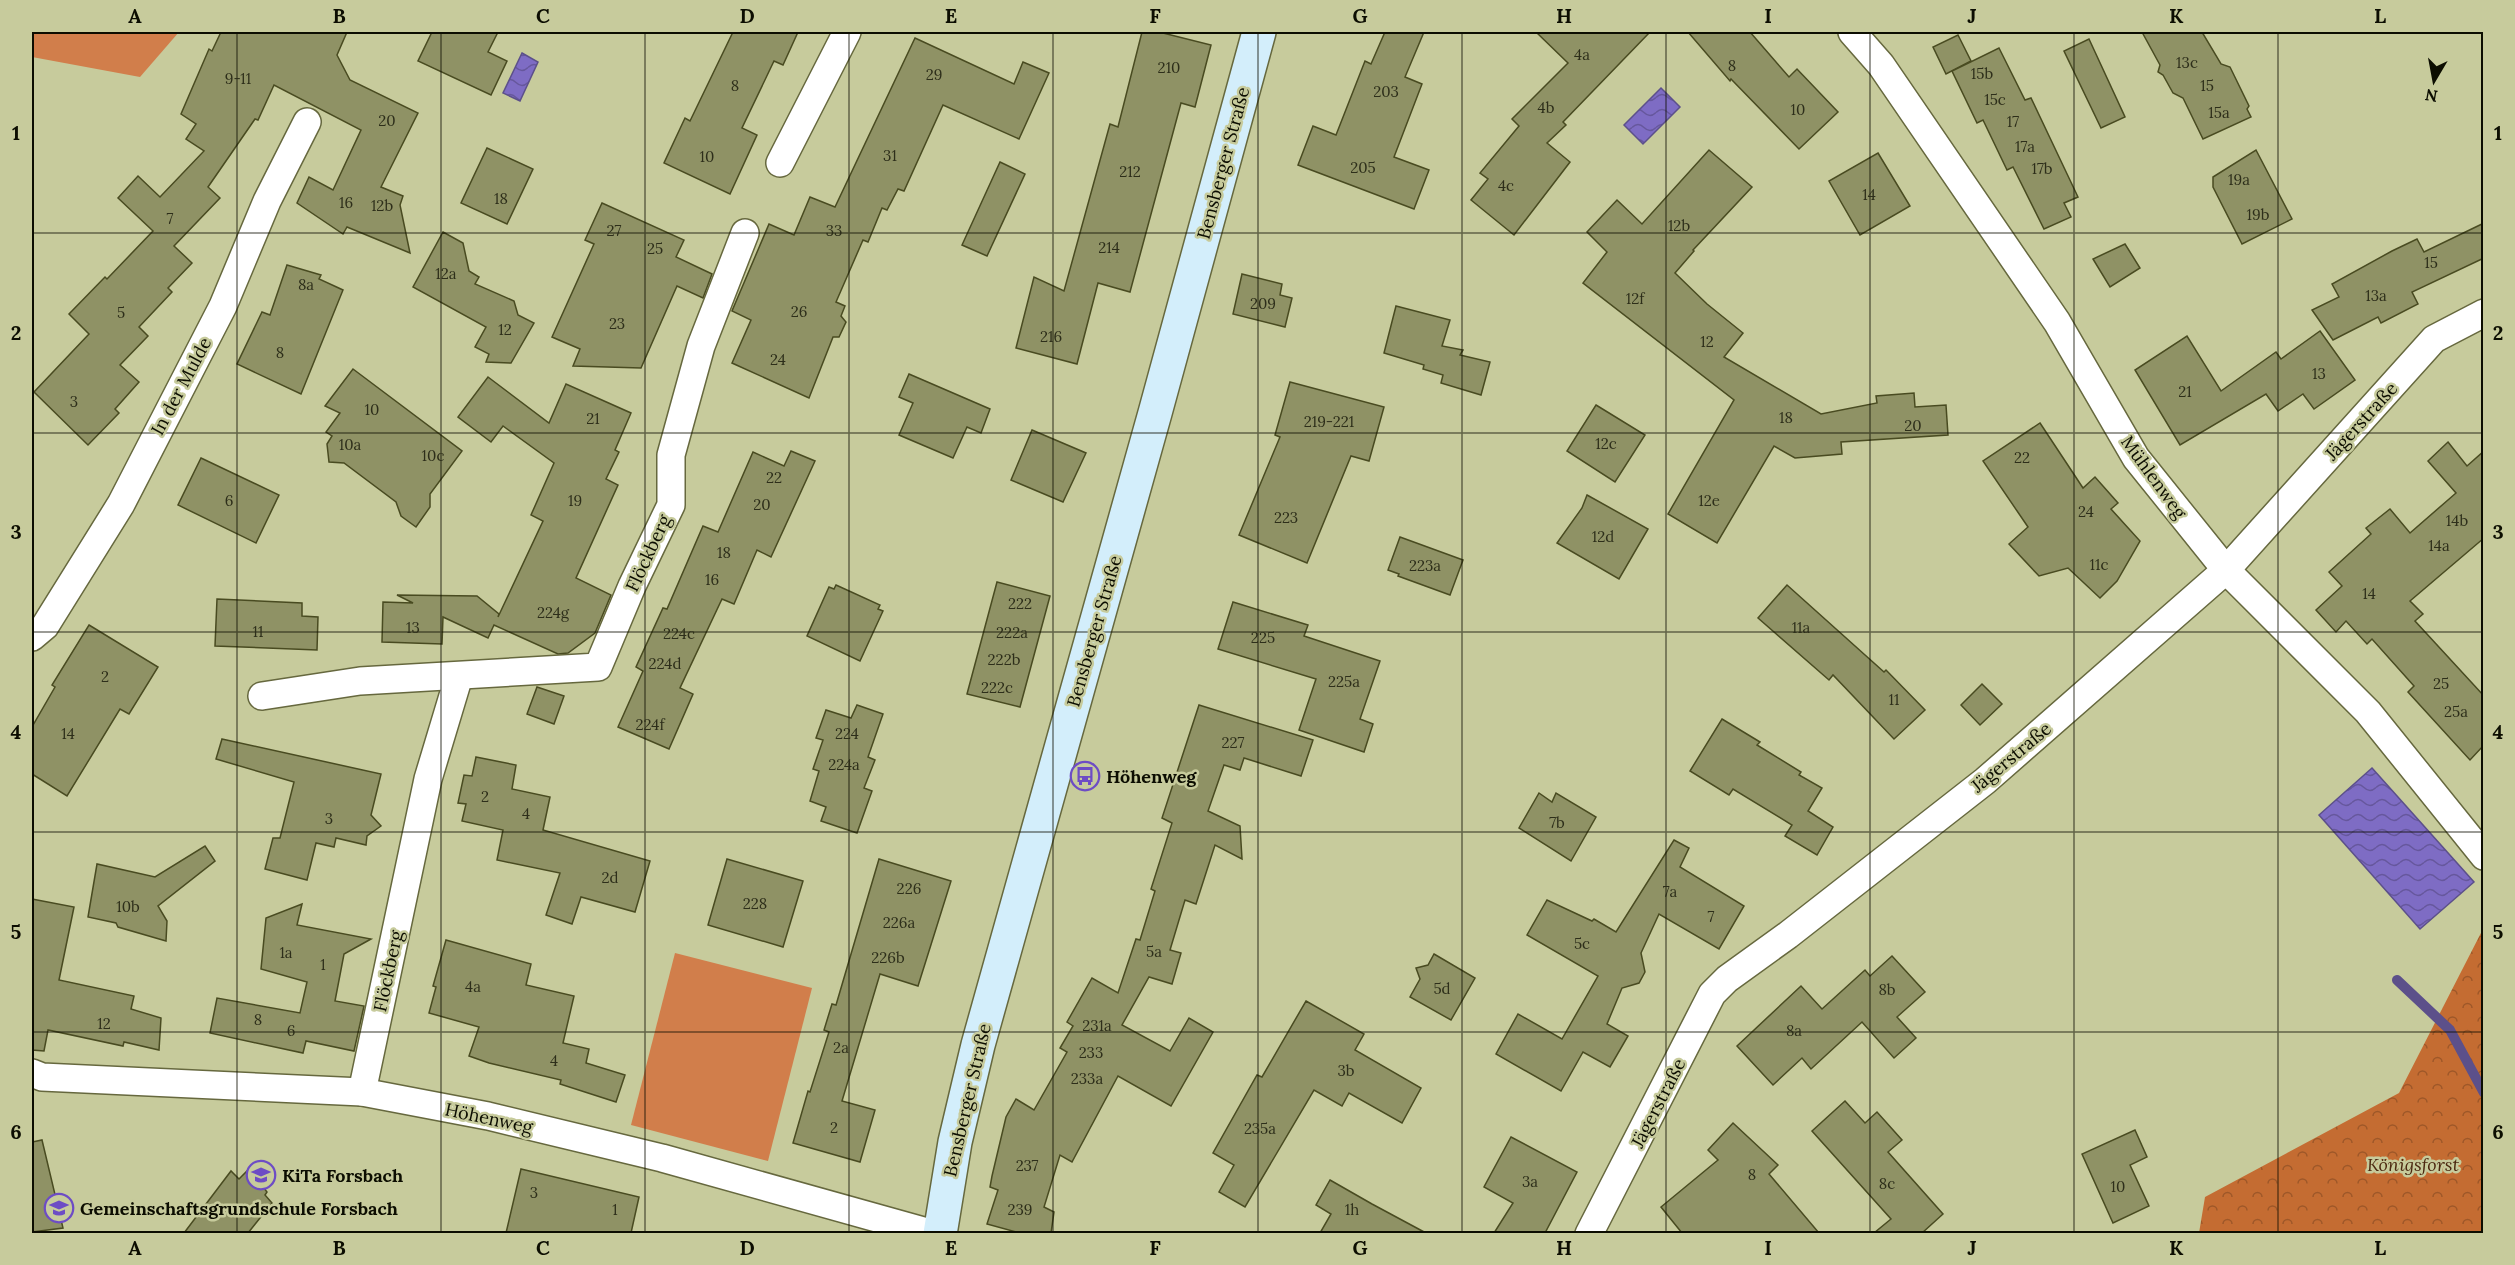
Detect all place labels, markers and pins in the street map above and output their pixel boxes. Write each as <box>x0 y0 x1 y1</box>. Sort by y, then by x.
bus stop icon: Höhenweg <box>1069 760 1101 792</box>
place label: Höhenweg <box>1106 765 1197 788</box>
school or university icon: KiTa Forsbach <box>245 1159 277 1191</box>
place label: KiTa Forsbach <box>282 1164 403 1187</box>
school or university icon: Gemeinschaftsgrundschule Forsbach <box>43 1192 75 1224</box>
place label: Gemeinschaftsgrundschule Forsbach <box>80 1197 398 1220</box>

